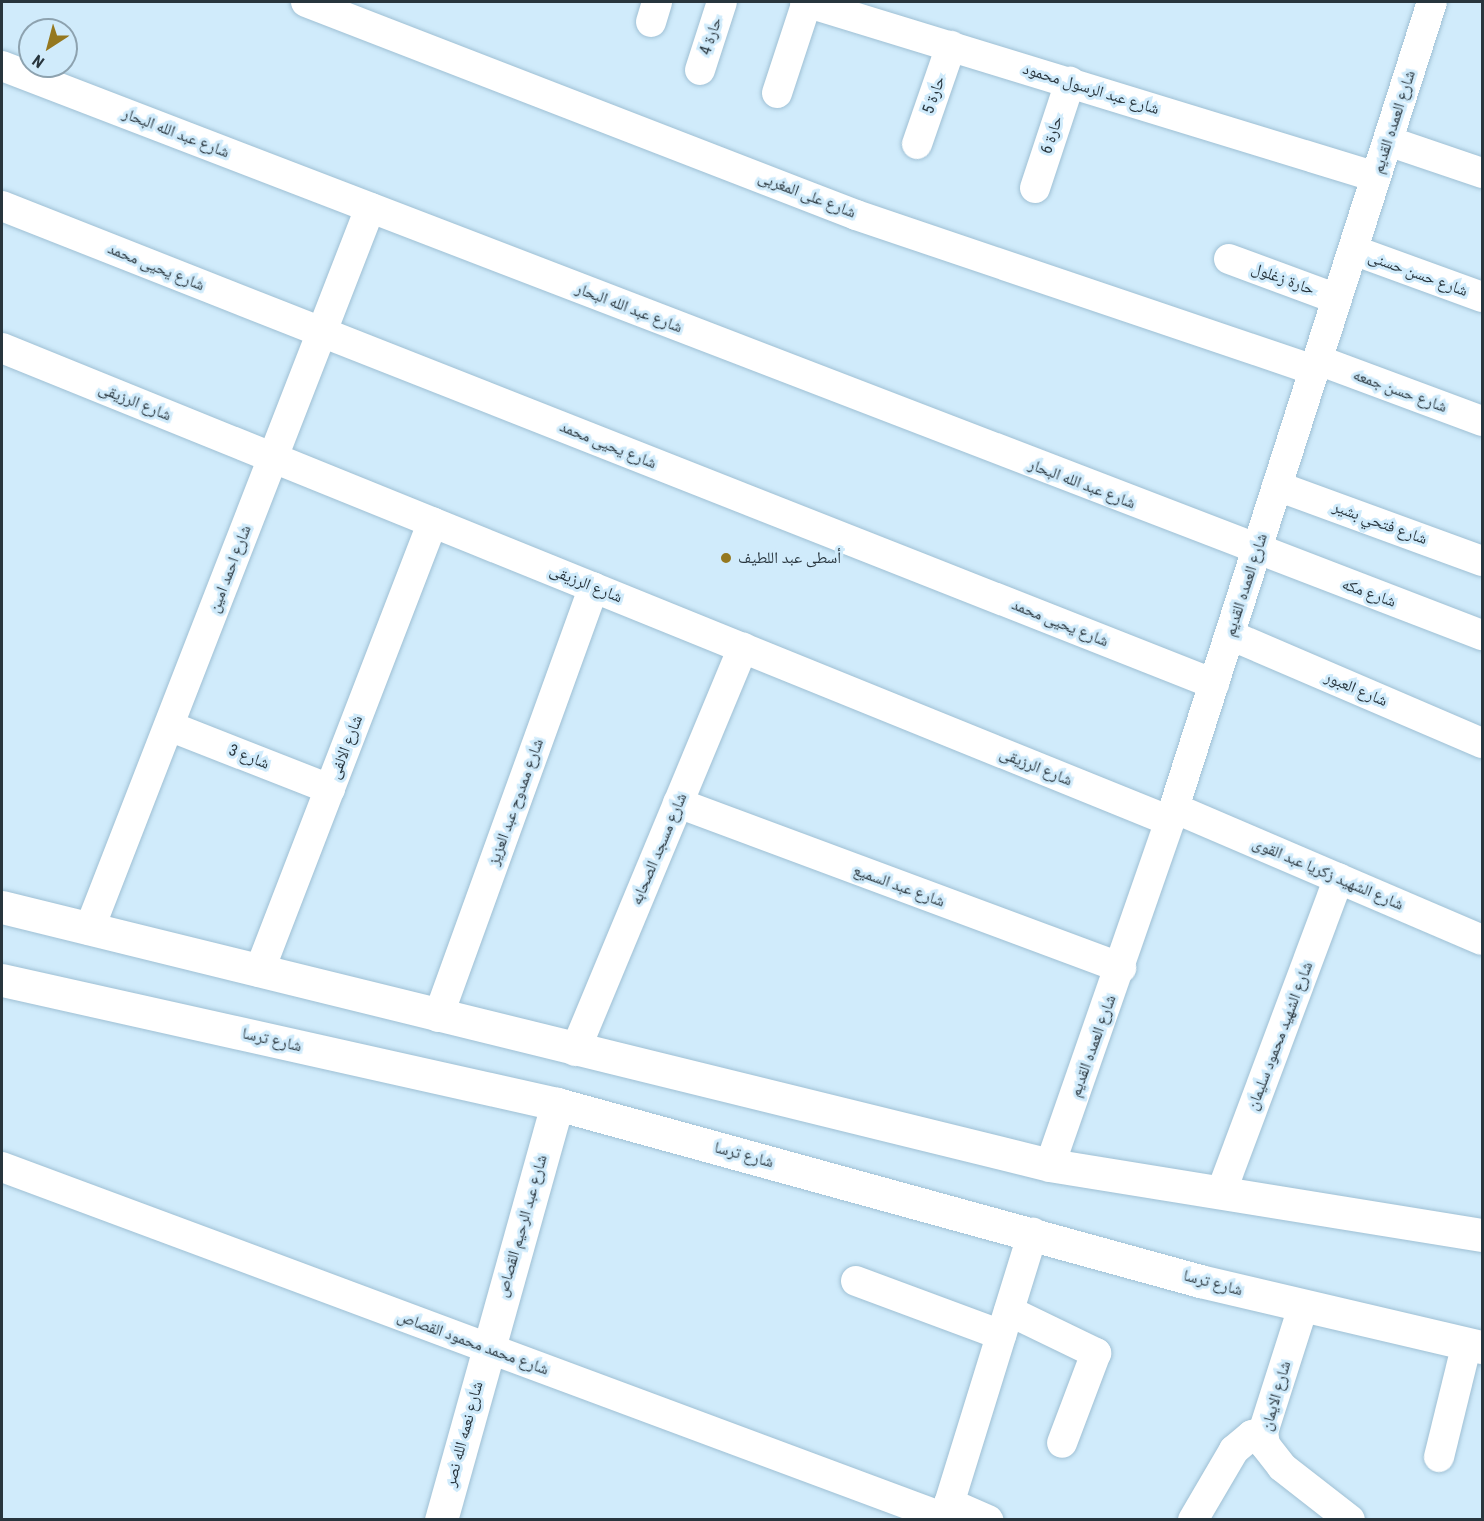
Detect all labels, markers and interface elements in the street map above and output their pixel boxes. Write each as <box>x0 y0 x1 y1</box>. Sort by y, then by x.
street label: حارة 4 <box>696 15 726 57</box>
north arrow <box>18 18 78 78</box>
text: N <box>29 51 48 72</box>
street label: شارع عبد الرسول محمود <box>1020 59 1162 119</box>
street label: شارع العمده القديم <box>1368 68 1420 176</box>
street label: حارة 5 <box>919 74 949 116</box>
street label: شارع عبد الله البحار <box>120 104 232 162</box>
street label: حارة 6 <box>1037 114 1067 156</box>
street label: شارع على المغربى <box>755 168 859 222</box>
street label: شارع يحيى محمد <box>105 239 207 295</box>
street label: شارع حسن حسنى <box>1366 247 1470 301</box>
street label: حارة زغلول <box>1249 259 1317 299</box>
street label: شارع عبد الله البحار <box>573 279 685 337</box>
street label: شارع حسن جمعه <box>1350 365 1450 417</box>
street label: شارع الرزيقى <box>96 379 174 425</box>
street label: شارع يحيى محمد <box>557 417 659 473</box>
street label: شارع عبد الله البحار <box>1026 455 1138 513</box>
street label: شارع فتحي بشير <box>1330 497 1430 549</box>
street label: شارع احمد امين <box>205 523 255 615</box>
street label: شارع العمده القديم <box>1220 531 1272 639</box>
place label: أسطى عبد اللطيف <box>738 548 841 568</box>
marker: أسطى عبد اللطيف <box>719 551 733 565</box>
street label: شارع الرزيقى <box>547 561 625 607</box>
street label: شارع مكه <box>1339 574 1399 612</box>
street label: شارع يحيى محمد <box>1009 595 1111 651</box>
street label: شارع العبور <box>1322 667 1390 711</box>
street label: شارع الالفى <box>325 712 367 782</box>
street label: شارع ممدوح عبد العزيز <box>484 736 548 868</box>
street label: شارع 3 <box>226 741 272 773</box>
street label: شارع الرزيقى <box>997 744 1075 790</box>
street label: شارع مسجد الصحابه <box>627 790 691 908</box>
street label: شارع الشهيد زكريا عبد القوى <box>1250 833 1406 915</box>
street label: شارع عبد السميع <box>851 861 947 911</box>
street label: شارع الشهيد محمود سليمان <box>1243 959 1317 1113</box>
street label: شارع العمده القديم <box>1066 992 1120 1100</box>
street label: شارع ترسا <box>240 1024 304 1056</box>
street label: شارع ترسا <box>712 1138 776 1172</box>
street label: شارع عبد الرحيم القصاص <box>492 1153 552 1299</box>
street label: شارع ترسا <box>1181 1266 1245 1300</box>
street label: شارع محمد محمود القصاص <box>395 1307 551 1379</box>
street label: شارع الايمان <box>1257 1359 1295 1433</box>
street label: شارع نعمه الله نصر <box>441 1379 487 1489</box>

